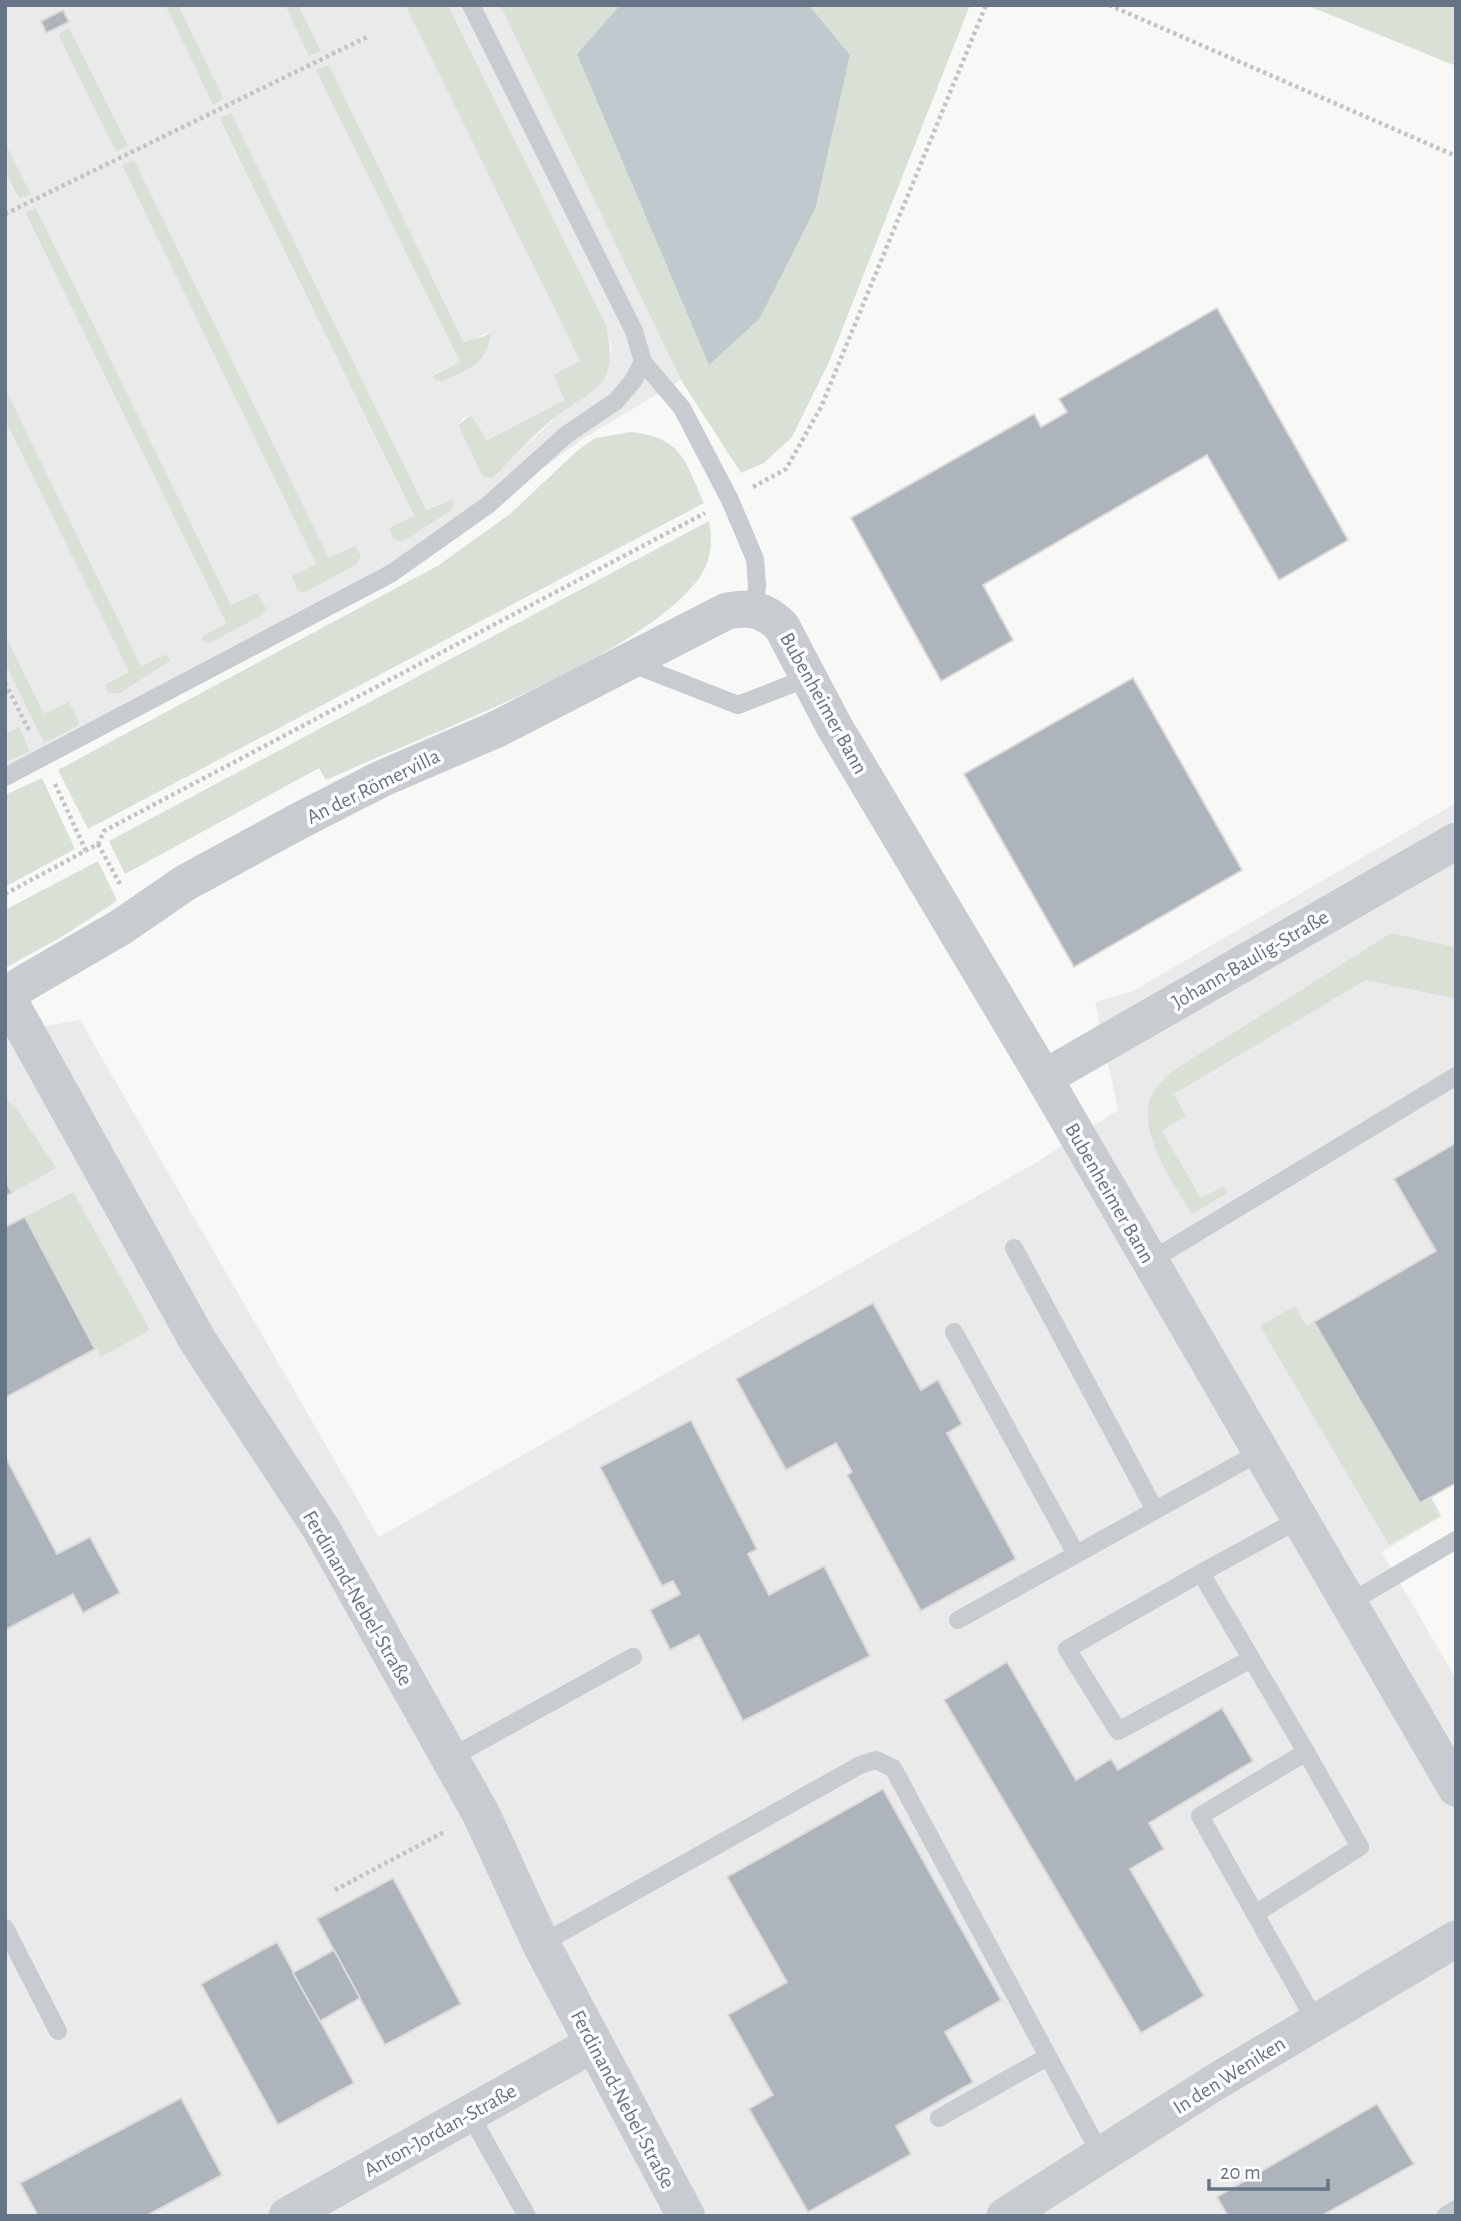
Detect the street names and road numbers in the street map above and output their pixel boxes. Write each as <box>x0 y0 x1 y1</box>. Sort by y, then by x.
street label: Bubenheimer Bann <box>776 629 871 777</box>
street label: An der Römervilla <box>303 745 444 828</box>
street label: Johann-Baulig-Straße <box>1168 906 1332 1013</box>
street label: Bubenheimer Bann <box>1061 1120 1158 1267</box>
street label: Ferdinand-Nebel-Straße <box>299 1507 416 1689</box>
street label: Ferdinand-Nebel-Straße <box>567 2007 678 2192</box>
street label: In den Weniken <box>1170 2033 1289 2118</box>
street label: Anton-Jordan-Straße <box>360 2080 520 2181</box>

